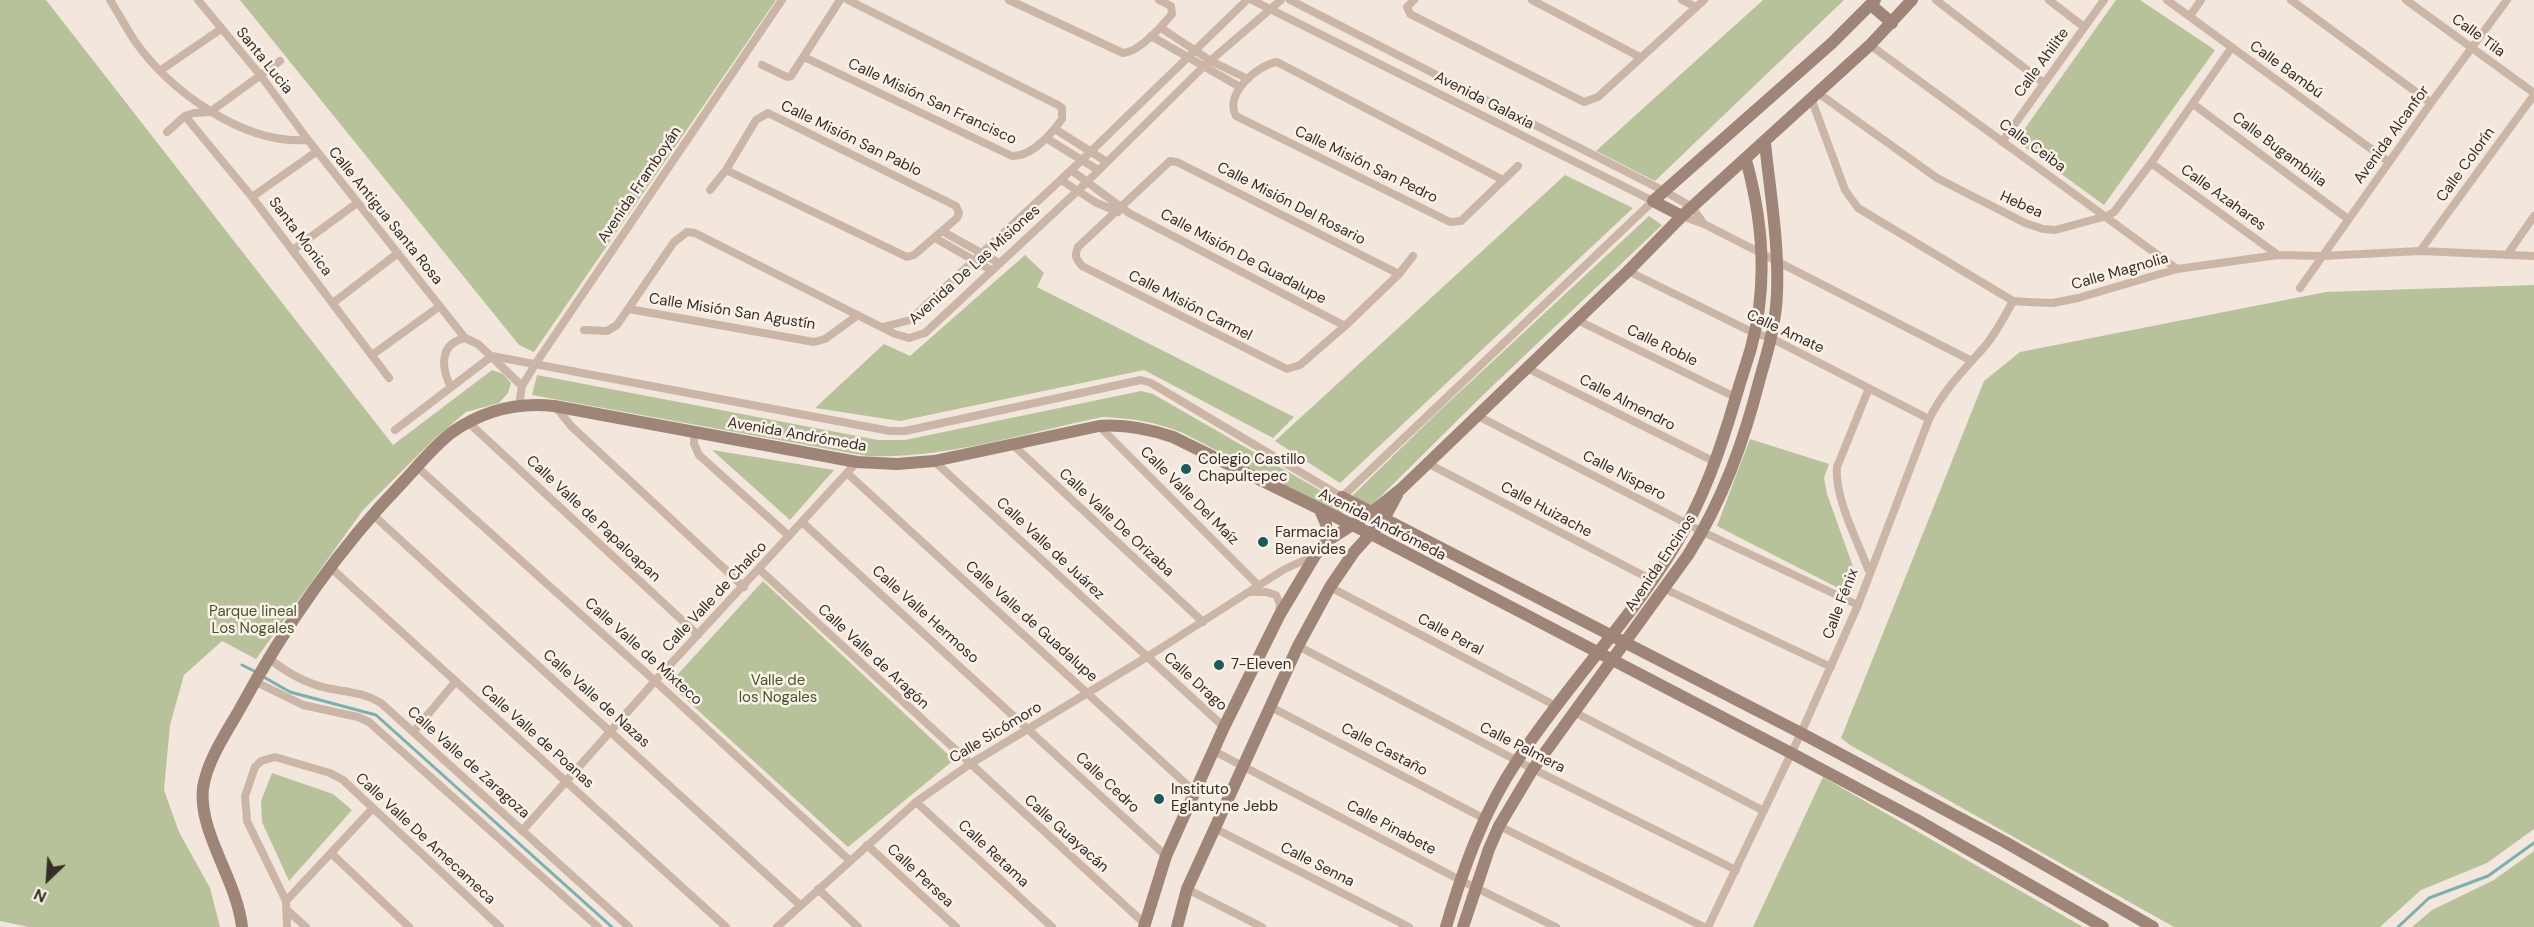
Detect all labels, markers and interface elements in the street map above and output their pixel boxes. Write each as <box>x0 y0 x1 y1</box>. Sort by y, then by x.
street label: Calle Tila <box>2448 11 2508 61</box>
street label: Santa Lucia <box>232 24 296 98</box>
street label: Calle Ahilite <box>2011 25 2073 101</box>
street label: Calle Bambú <box>2246 37 2326 103</box>
street label: Calle Misión San Francisco <box>845 55 1019 149</box>
street label: Avenida Galaxia <box>1431 68 1537 134</box>
street label: Avenida Alcanfor <box>2350 82 2434 188</box>
street label: Calle Misión San Pablo <box>778 97 924 181</box>
street label: Calle Bugambilia <box>2228 109 2330 191</box>
street label: Calle Ceiba <box>1995 116 2069 176</box>
street label: Avenida Framboyán <box>594 123 686 247</box>
street label: Calle Misión San Pedro <box>1292 123 1440 207</box>
street label: Calle Colorín <box>2433 124 2499 206</box>
street label: Calle Antigua Santa Rosa <box>324 144 446 288</box>
street label: Calle Misión Del Rosario <box>1214 159 1368 249</box>
street label: Calle Azahares <box>2177 161 2269 235</box>
street label: Hebea <box>1997 188 2045 222</box>
street label: Santa Monica <box>265 194 335 280</box>
street label: Avenida De Las Misiones <box>906 201 1044 329</box>
street label: Calle Misión De Guadalupe <box>1157 206 1329 308</box>
street label: Calle Magnolia <box>2070 250 2170 294</box>
street label: Calle Misión Carmel <box>1125 267 1255 345</box>
street label: Calle Misión San Agustín <box>647 290 817 334</box>
street label: Calle Amate <box>1743 306 1827 358</box>
street label: Calle Roble <box>1624 321 1700 371</box>
street label: Calle Almendro <box>1576 371 1678 435</box>
street label: Avenida Andrómeda <box>726 414 868 456</box>
street label: Calle Valle Del Maíz <box>1136 443 1242 549</box>
street label: Calle Níspero <box>1579 447 1669 505</box>
place label: Colegio Castillo Chapultepec <box>1198 451 1306 486</box>
street label: Calle Valle de Papaloapan <box>522 452 664 586</box>
marker: Colegio Castillo Chapultepec <box>1179 462 1193 476</box>
street label: Calle Valle De Orizaba <box>1055 465 1177 581</box>
street label: Calle Huizache <box>1497 478 1595 542</box>
street label: Avenida Andrómeda <box>1315 485 1449 565</box>
street label: Calle Valle de Juárez <box>992 494 1108 604</box>
street label: Avenida Encinos <box>1622 511 1700 615</box>
place label: Farmacia Benavides <box>1275 524 1346 559</box>
marker: Farmacia Benavides <box>1256 535 1270 549</box>
street label: Calle Valle de Chalco <box>659 538 771 656</box>
street label: Calle Valle de Guadalupe <box>961 558 1101 686</box>
street label: Calle Valle Hermoso <box>868 562 982 668</box>
street label: Calle Fénix <box>1819 566 1863 642</box>
street label: Calle Valle de Mixteco <box>581 594 705 710</box>
street label: Calle Valle de Aragón <box>814 601 932 713</box>
park label: Parque lineal Los Nogales <box>209 603 297 638</box>
street label: Calle Peral <box>1414 610 1486 660</box>
street label: Calle Valle de Nazas <box>539 646 653 752</box>
street label: Calle Drago <box>1160 649 1230 715</box>
place label: 7-Eleven <box>1231 656 1291 674</box>
marker: 7-Eleven <box>1212 658 1226 672</box>
park label: Valle de los Nogales <box>739 672 817 707</box>
street label: Calle Valle de Poanas <box>477 681 597 793</box>
street label: Calle Sicómoro <box>947 698 1045 768</box>
street label: Calle Valle de Zaragoza <box>403 703 533 823</box>
street label: Calle Palmera <box>1476 719 1568 777</box>
street label: Calle Castaño <box>1337 720 1431 780</box>
street label: Calle Cedro <box>1071 749 1143 817</box>
street label: Calle Valle De Amecameca <box>351 769 499 909</box>
place label: Instituto Eglantyne Jebb <box>1171 781 1278 816</box>
street label: Calle Guayacán <box>1020 791 1112 877</box>
marker: Instituto Eglantyne Jebb <box>1152 792 1166 806</box>
street label: Calle Pinabete <box>1343 797 1439 859</box>
street label: Calle Retama <box>954 817 1032 891</box>
street label: Calle Senna <box>1277 839 1357 891</box>
street label: Calle Persea <box>883 841 957 911</box>
north arrow <box>18 849 78 909</box>
text: N <box>30 884 50 908</box>

